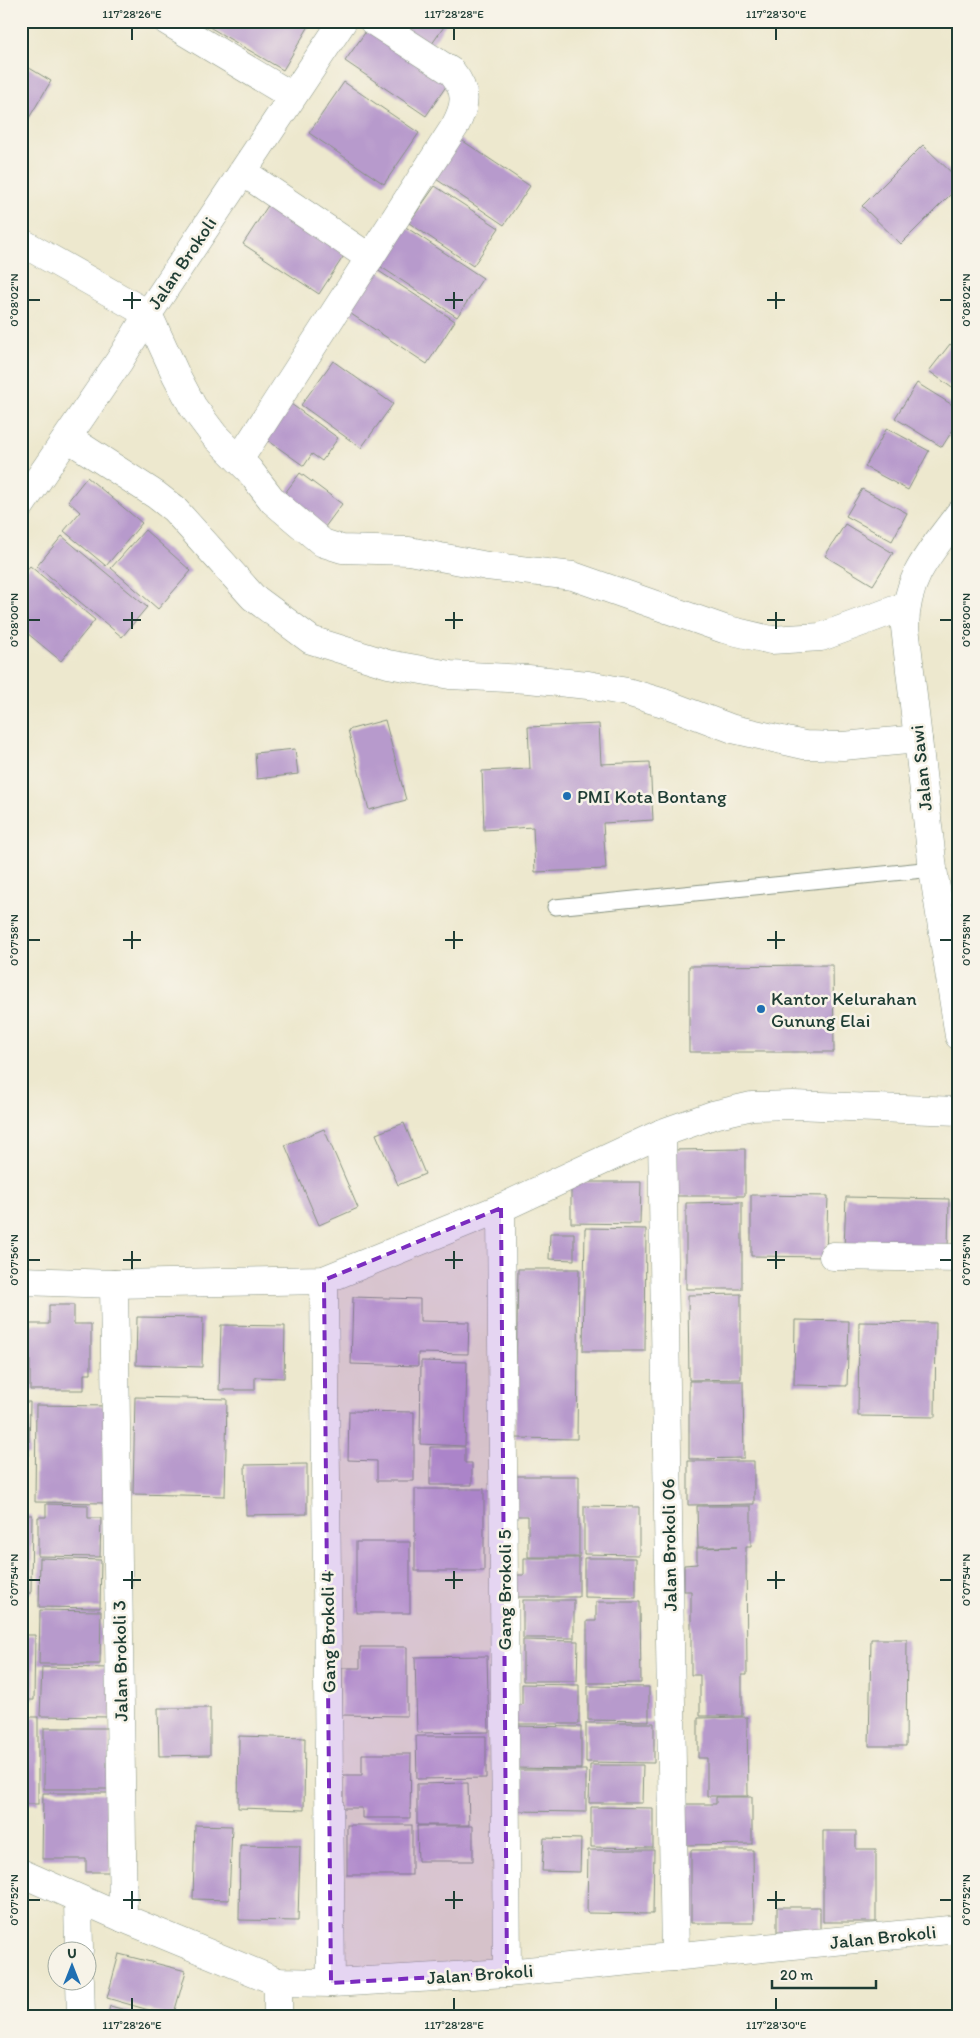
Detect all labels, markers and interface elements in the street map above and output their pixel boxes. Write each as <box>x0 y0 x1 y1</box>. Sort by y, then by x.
text: 117°28'26"E <box>102 7 162 21</box>
text: 117°28'28"E <box>424 7 484 21</box>
text: 117°28'30"E <box>746 7 807 21</box>
street label: Jalan Brokoli <box>143 212 221 314</box>
text: 0°08'02"N <box>7 273 21 327</box>
text: 0°08'02"N <box>959 273 973 327</box>
text: 0°08'00"N <box>7 593 21 647</box>
text: 0°08'00"N <box>959 593 973 647</box>
street label: Jalan Sawi <box>905 724 937 812</box>
place label: PMI Kota Bontang <box>577 785 727 808</box>
marker: PMI Kota Bontang <box>561 790 573 802</box>
text: 0°07'58"N <box>7 914 21 966</box>
text: 0°07'58"N <box>959 914 973 966</box>
place label: Kantor Kelurahan Gunung Elai <box>771 987 917 1032</box>
marker: Kantor Kelurahan Gunung Elai <box>755 1003 767 1015</box>
text: 0°07'56"N <box>7 1234 21 1286</box>
text: 0°07'56"N <box>959 1234 973 1286</box>
street label: Jalan Brokoli 06 <box>656 1478 682 1612</box>
street label: Gang Brokoli 5 <box>493 1530 516 1650</box>
text: 0°07'54"N <box>7 1554 21 1606</box>
text: 0°07'54"N <box>959 1554 973 1606</box>
street label: Gang Brokoli 4 <box>315 1571 341 1693</box>
street label: Jalan Brokoli 3 <box>107 1600 133 1722</box>
text: 0°07'52"N <box>7 1874 21 1926</box>
text: 0°07'52"N <box>959 1874 973 1926</box>
street label: Jalan Brokoli <box>829 1920 937 1954</box>
north arrow <box>48 1940 98 1990</box>
text: U <box>67 1945 77 1962</box>
scale bar <box>772 1958 876 1990</box>
street label: Jalan Brokoli <box>426 1959 534 1989</box>
text: 20 m <box>780 1966 814 1984</box>
text: 117°28'26"E <box>102 2018 162 2032</box>
text: 117°28'28"E <box>424 2018 484 2032</box>
text: 117°28'30"E <box>746 2018 807 2032</box>

